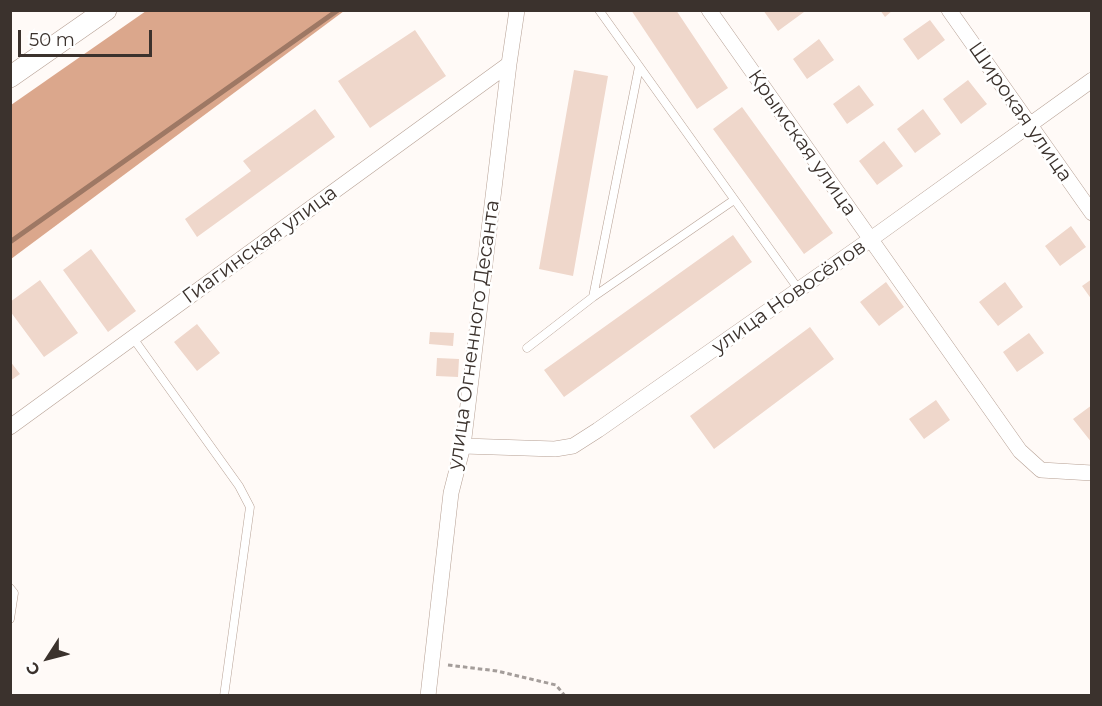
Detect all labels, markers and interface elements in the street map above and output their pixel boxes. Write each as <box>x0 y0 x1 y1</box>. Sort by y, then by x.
scale bar <box>21 18 154 56</box>
text: 50 m <box>29 29 75 51</box>
street label: Широкая улица <box>963 38 1077 186</box>
street label: Крымская улица <box>742 65 862 221</box>
street label: Гиагинская улица <box>178 181 342 309</box>
street label: улица Огненного Десанта <box>443 199 505 471</box>
street label: улица Новосёлов <box>707 235 871 359</box>
north arrow <box>18 628 78 688</box>
text: С <box>22 659 44 679</box>

